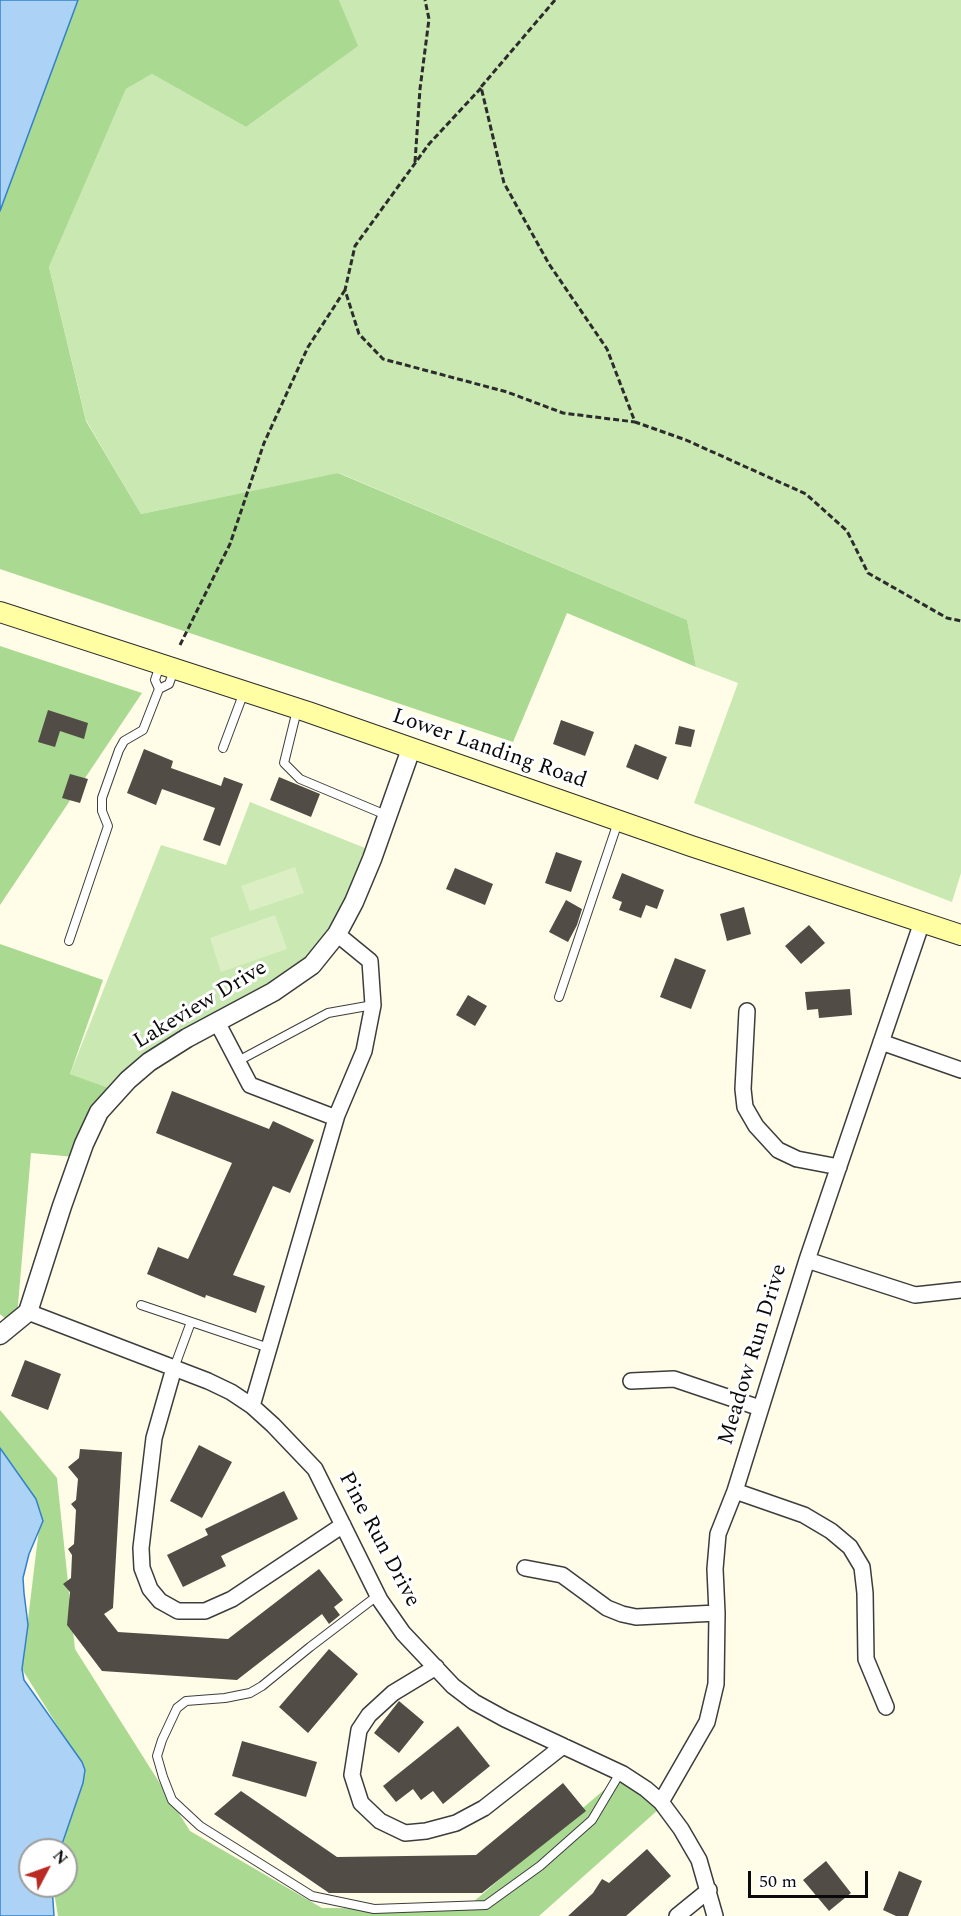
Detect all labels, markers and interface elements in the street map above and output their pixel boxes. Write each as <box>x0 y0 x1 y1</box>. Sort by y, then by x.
street label: Lower Landing Road <box>388 704 590 796</box>
street label: Lakeview Drive <box>129 956 273 1056</box>
street label: Meadow Run Drive <box>714 1261 794 1449</box>
street label: Pine Run Drive <box>331 1468 425 1612</box>
north arrow <box>18 1838 78 1898</box>
text: N <box>47 1845 73 1870</box>
scale bar <box>751 1859 871 1897</box>
text: 50 m <box>759 1868 797 1895</box>

